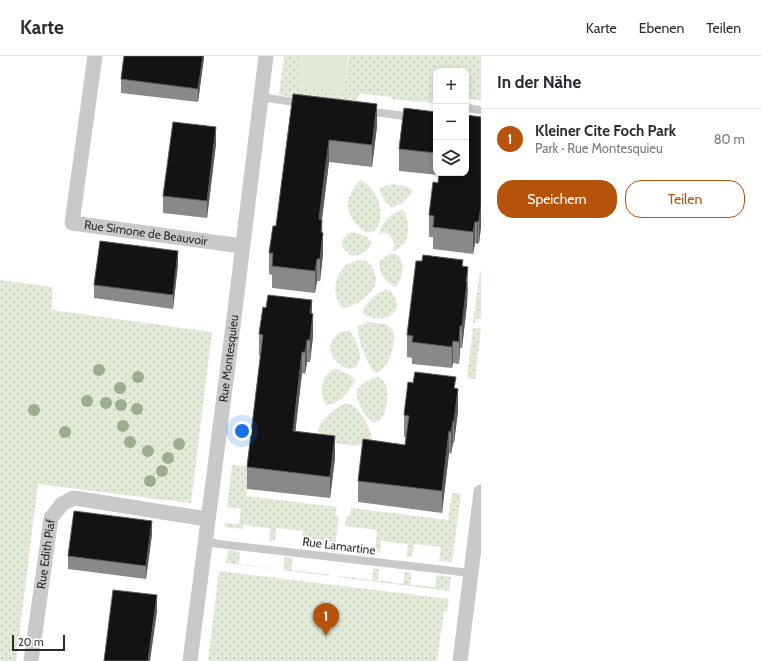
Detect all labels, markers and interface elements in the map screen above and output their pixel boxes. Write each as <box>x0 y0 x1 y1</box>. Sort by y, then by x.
text: Karte <box>20 16 64 39</box>
text: Karte <box>586 19 617 37</box>
text: Ebenen <box>639 19 684 37</box>
text: Teilen <box>706 19 741 37</box>
map controls <box>433 68 469 176</box>
button: + <box>433 68 469 104</box>
text: In der Nähe <box>497 72 581 92</box>
button: − <box>433 104 469 140</box>
text: Kleiner Cite Foch Park <box>535 122 676 140</box>
text: 1 <box>508 131 512 147</box>
text: 80 m <box>714 131 745 147</box>
button: layers <box>433 140 469 176</box>
text: Park · Rue Montesquieu <box>535 140 663 156</box>
button: Speichern <box>497 180 617 218</box>
button: Teilen <box>625 180 745 218</box>
street label: Rue Simone de Beauvoir <box>83 217 209 248</box>
street label: Rue Montesquieu <box>215 314 241 403</box>
your location <box>232 421 252 441</box>
street label: Rue Edith Piaf <box>33 518 58 590</box>
street label: Rue Lamartine <box>302 534 376 557</box>
pin: 1 <box>313 603 339 636</box>
scale bar <box>12 633 65 652</box>
text: 20 m <box>18 635 44 649</box>

